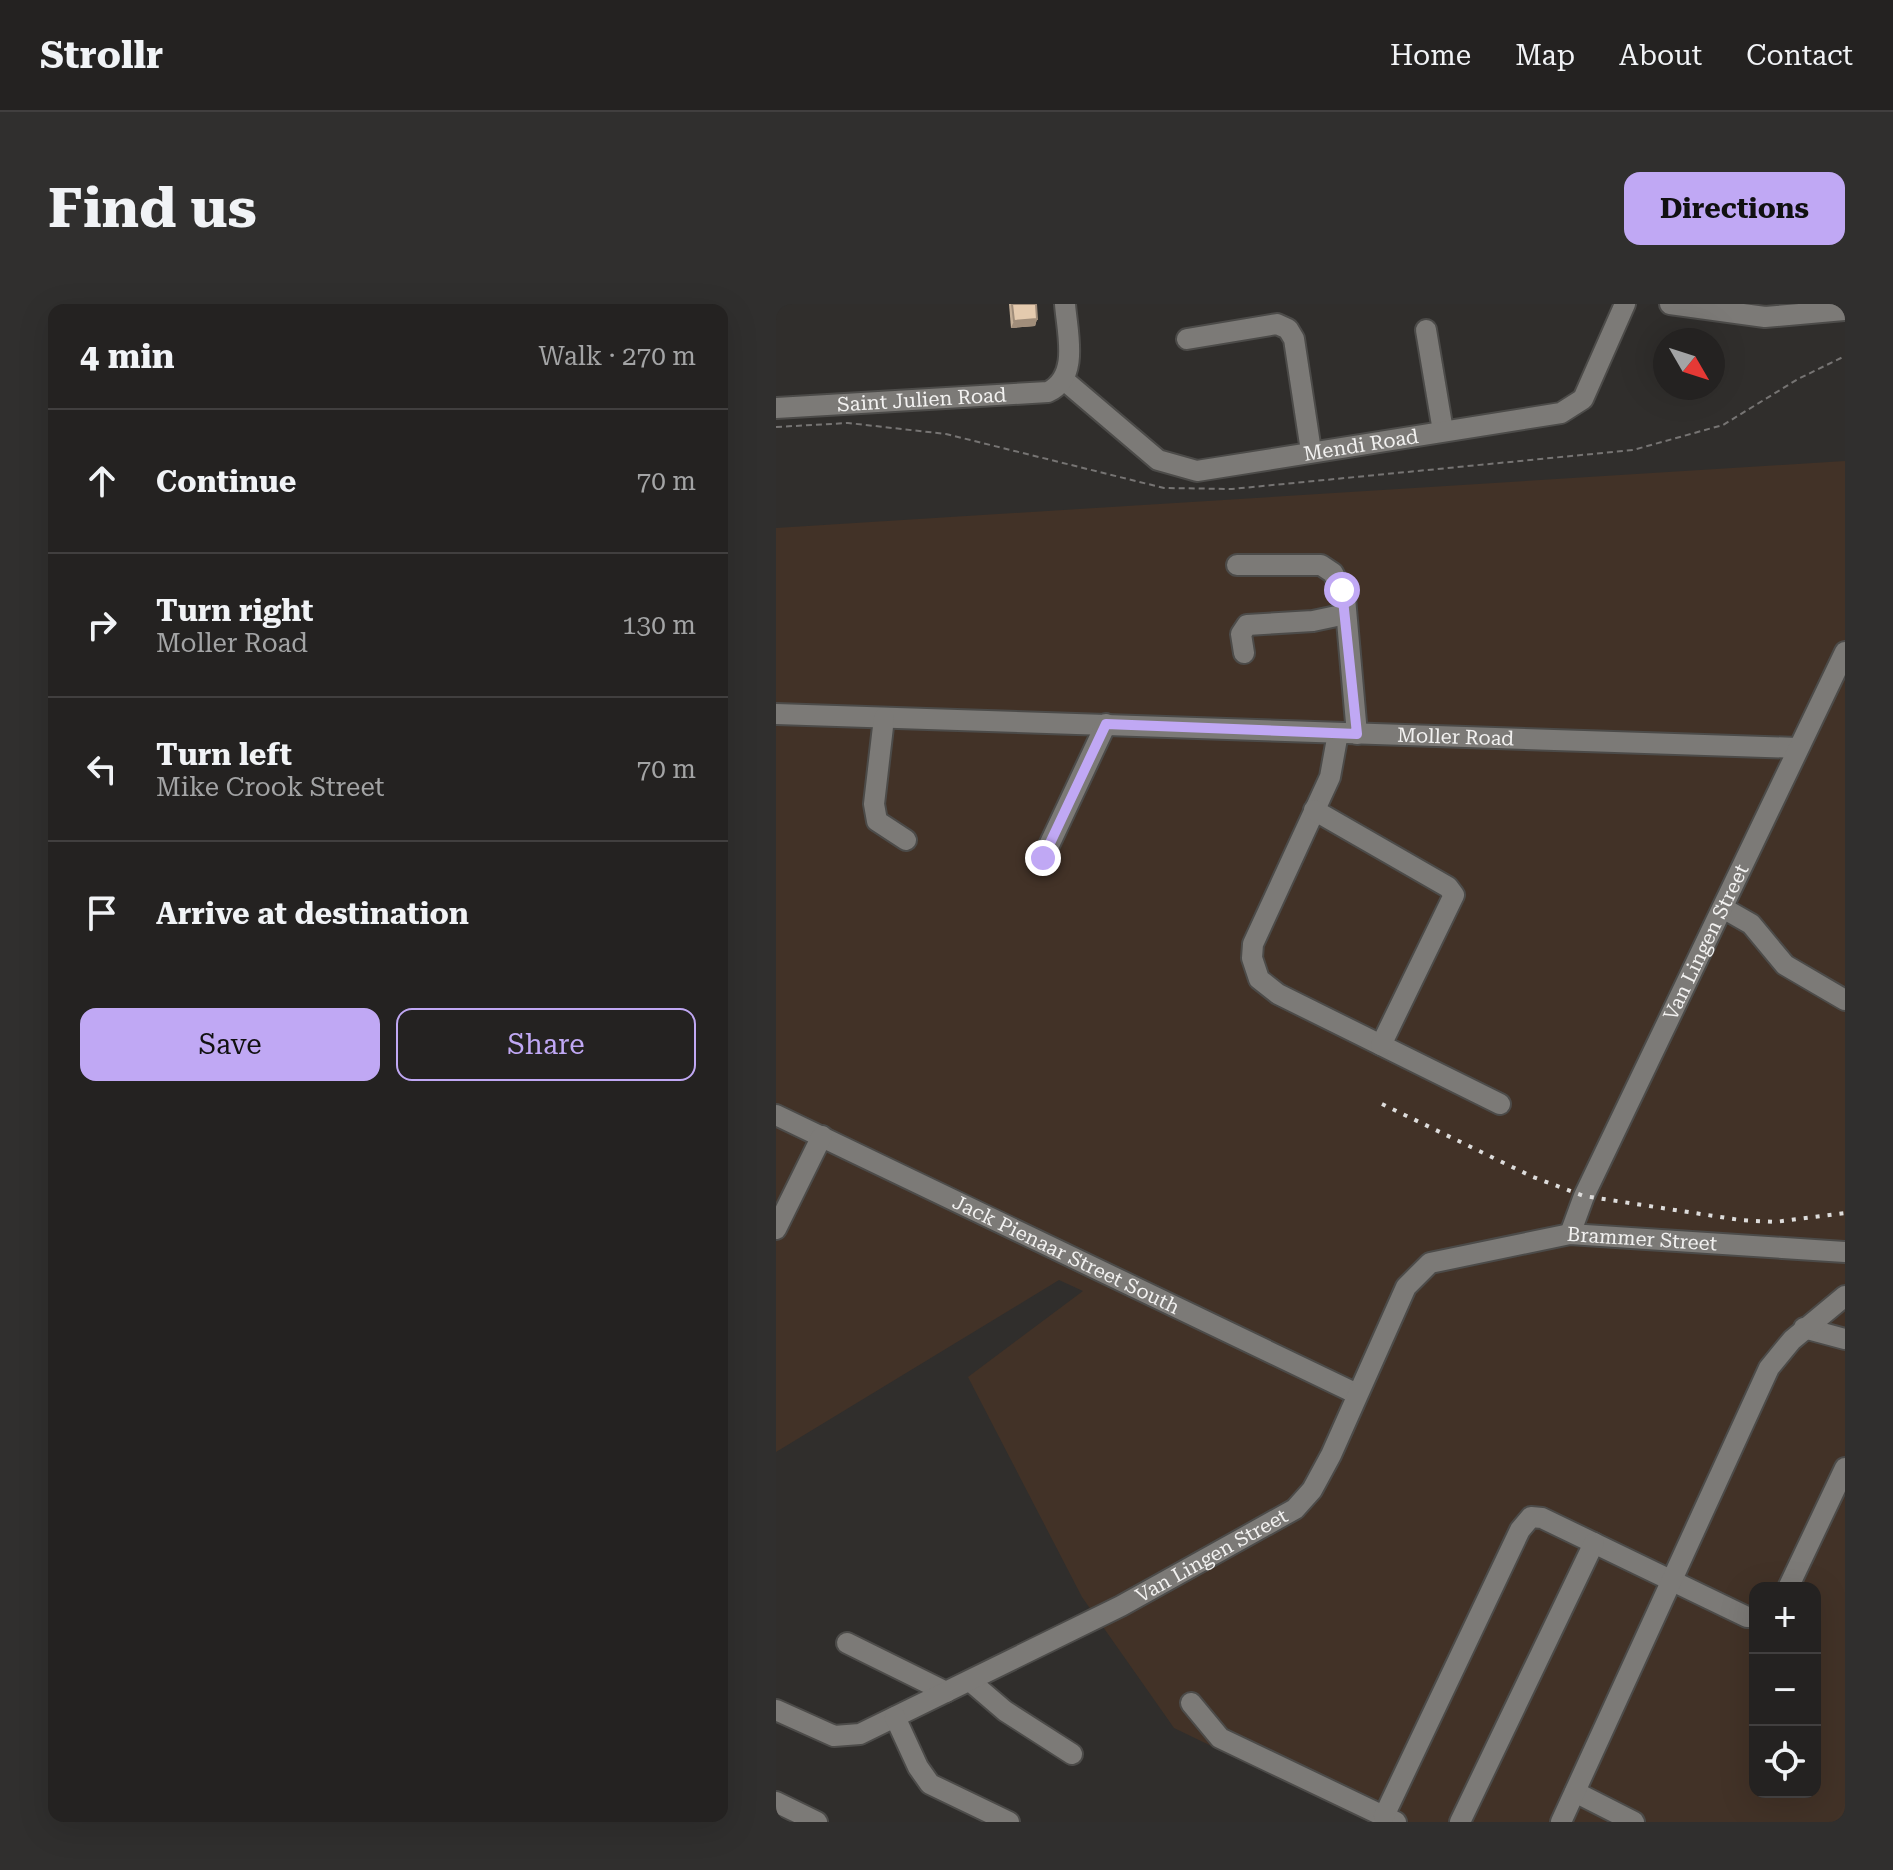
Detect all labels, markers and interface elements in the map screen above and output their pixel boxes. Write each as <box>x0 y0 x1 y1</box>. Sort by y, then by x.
text: Strollr <box>40 33 163 77</box>
text: Home <box>1390 39 1471 72</box>
text: Map <box>1515 39 1575 72</box>
text: About <box>1619 39 1702 72</box>
text: Contact <box>1746 39 1853 72</box>
button: Directions <box>1624 172 1845 245</box>
text: Find us <box>48 175 257 241</box>
north arrow <box>1653 328 1725 400</box>
text: 4 min <box>80 336 175 376</box>
text: Walk · 270 m <box>538 341 696 371</box>
street label: Saint Julien Road <box>836 382 1007 416</box>
street label: Mendi Road <box>1302 424 1420 466</box>
icon: ahead <box>80 459 124 503</box>
text: Continue <box>156 464 296 499</box>
text: 70 m <box>637 466 696 496</box>
route start <box>1324 572 1360 608</box>
text: Turn right <box>156 593 313 628</box>
icon: right <box>80 603 124 647</box>
text: 130 m <box>622 610 696 640</box>
text: Moller Road <box>156 628 308 658</box>
street label: Moller Road <box>1397 723 1515 751</box>
text: Turn left <box>156 737 292 772</box>
icon: left <box>80 747 124 791</box>
text: 70 m <box>637 754 696 784</box>
text: Mike Crook Street <box>156 772 384 802</box>
route end <box>1025 840 1061 876</box>
street label: Van Lingen Street <box>1658 860 1754 1024</box>
icon: arrive <box>80 891 124 935</box>
text: Arrive at destination <box>156 896 469 931</box>
button: Save <box>80 1008 380 1081</box>
button: Share <box>396 1008 696 1081</box>
street label: Jack Pienaar Street South <box>949 1190 1184 1319</box>
street label: Brammer Street <box>1566 1222 1718 1256</box>
street label: Van Lingen Street <box>1131 1503 1292 1607</box>
map controls <box>1749 1582 1821 1798</box>
button: + <box>1749 1582 1821 1654</box>
button: − <box>1749 1654 1821 1726</box>
button: locate <box>1749 1726 1821 1798</box>

